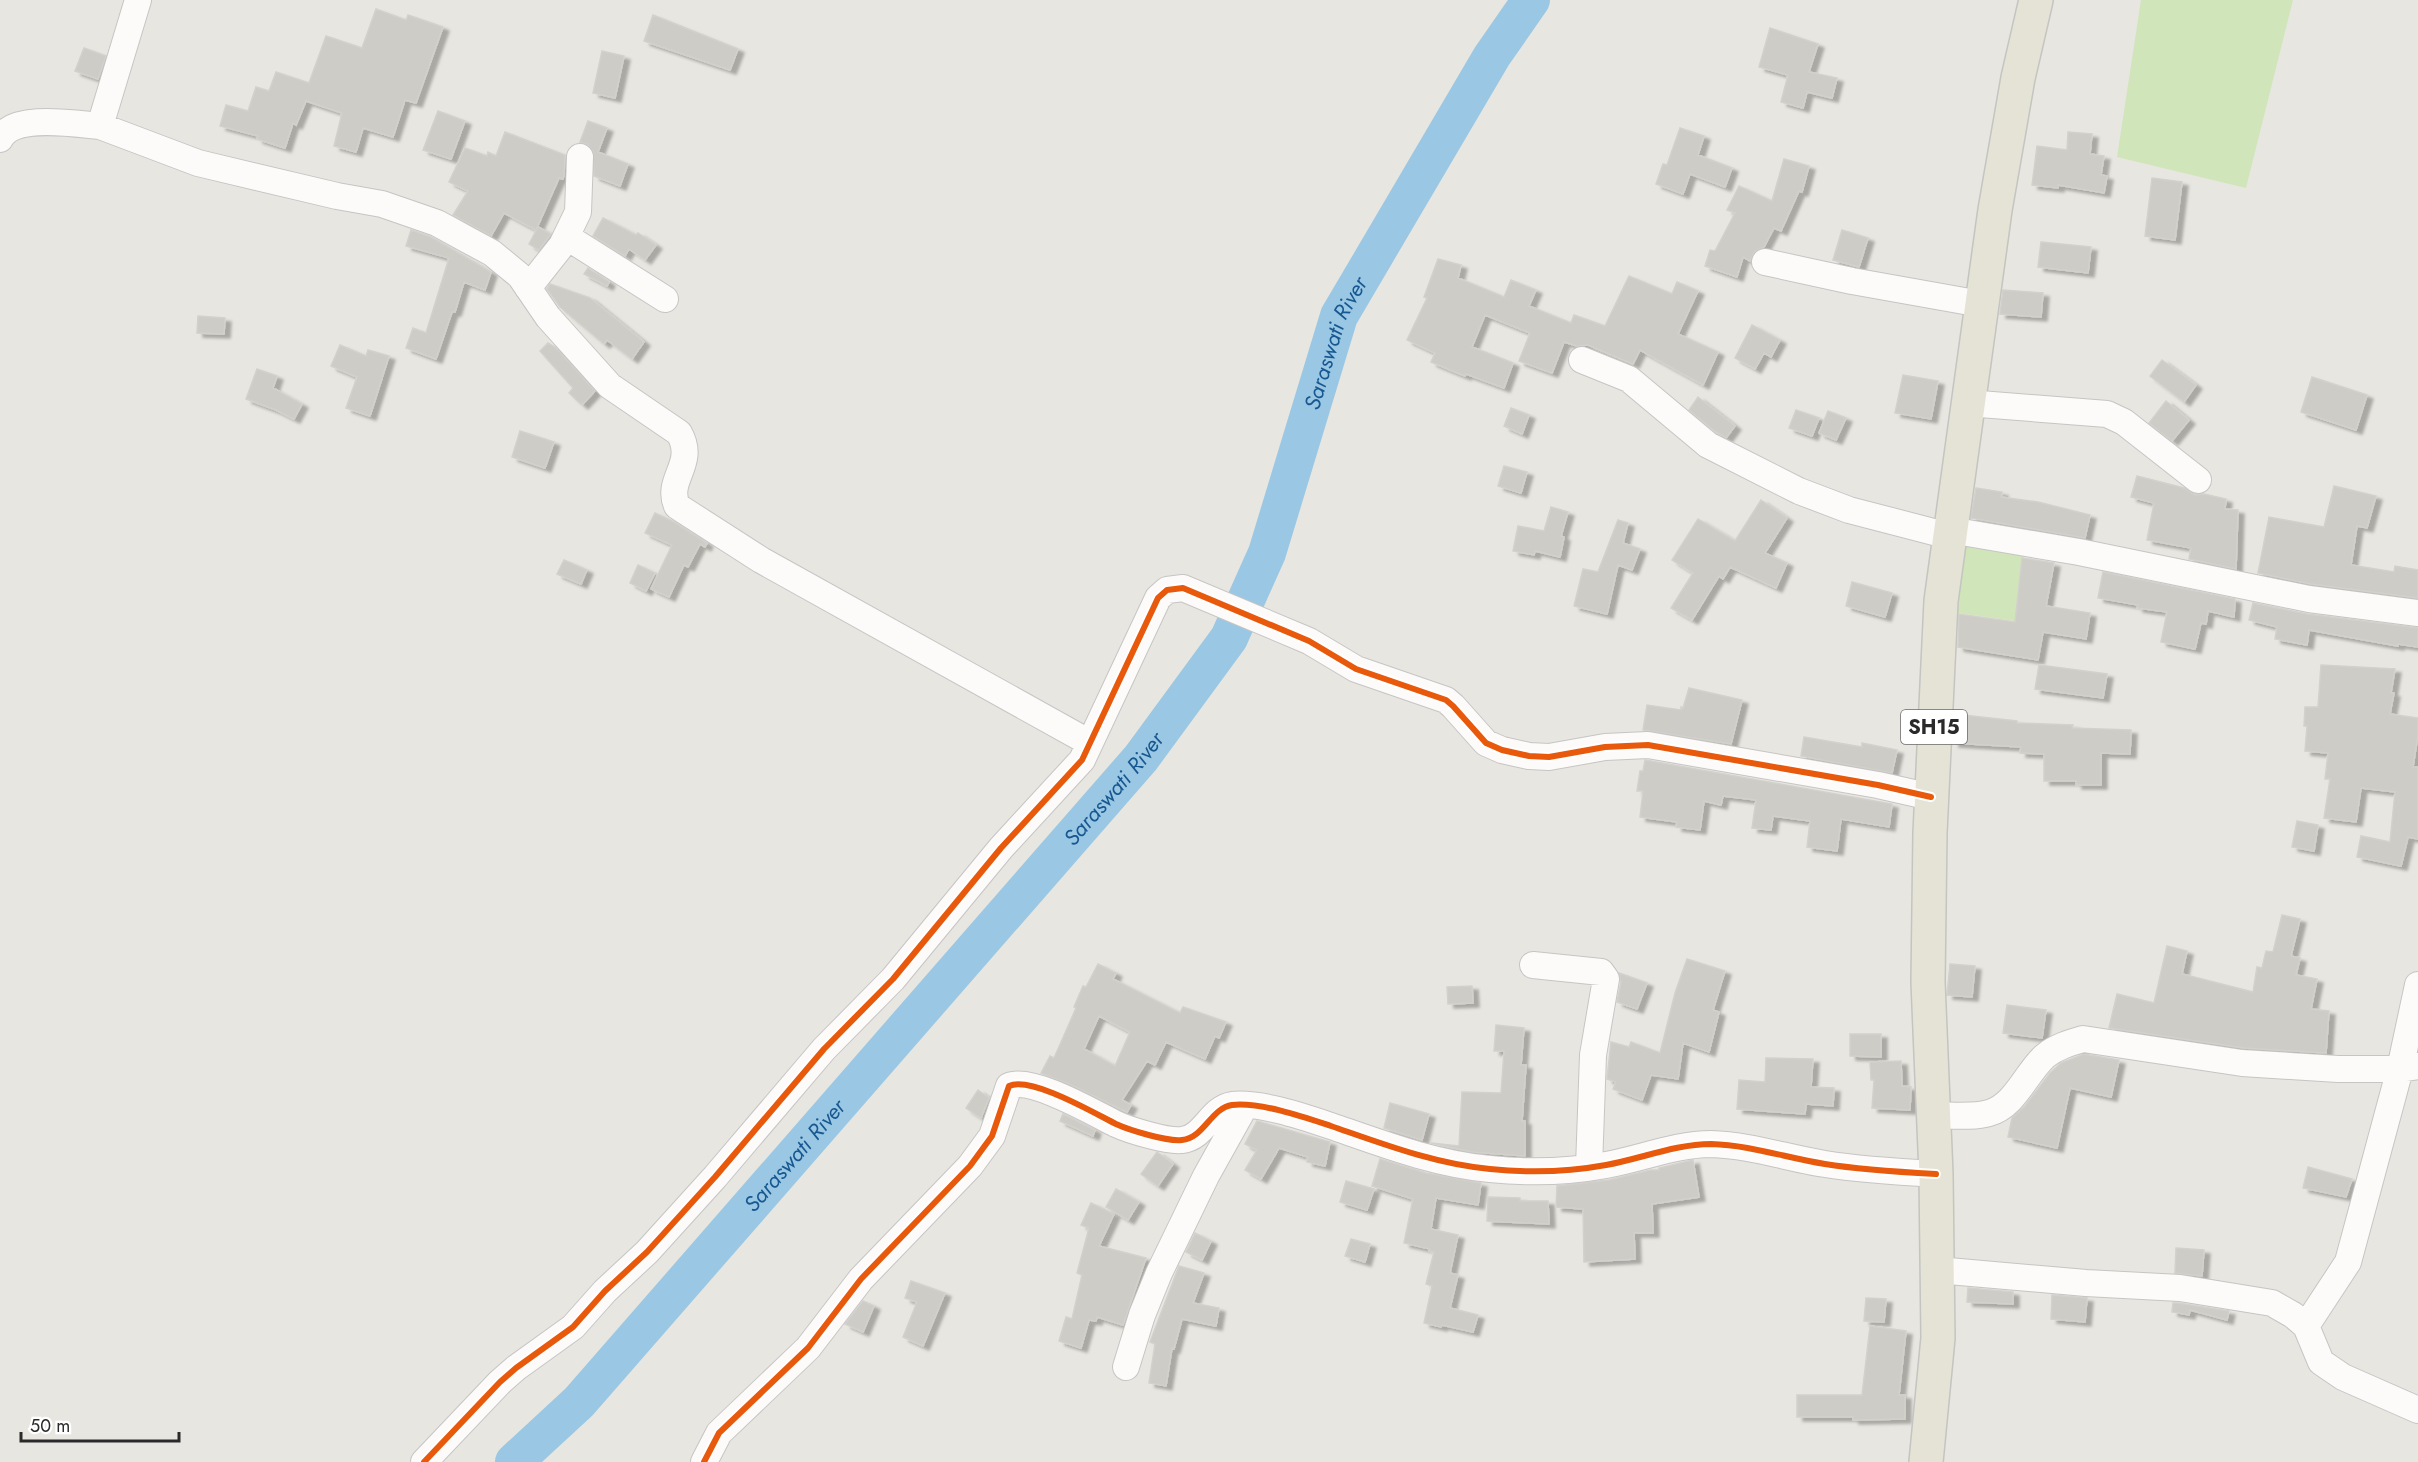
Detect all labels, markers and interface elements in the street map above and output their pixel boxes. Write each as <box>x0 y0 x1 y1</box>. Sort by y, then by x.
water label: Saraswati River <box>1295 269 1376 414</box>
road number: SH15 <box>1901 710 1967 744</box>
water label: Saraswati River <box>1056 724 1172 853</box>
water label: Saraswati River <box>736 1090 854 1219</box>
scale bar <box>21 1405 178 1443</box>
text: 50 m <box>30 1413 70 1439</box>

